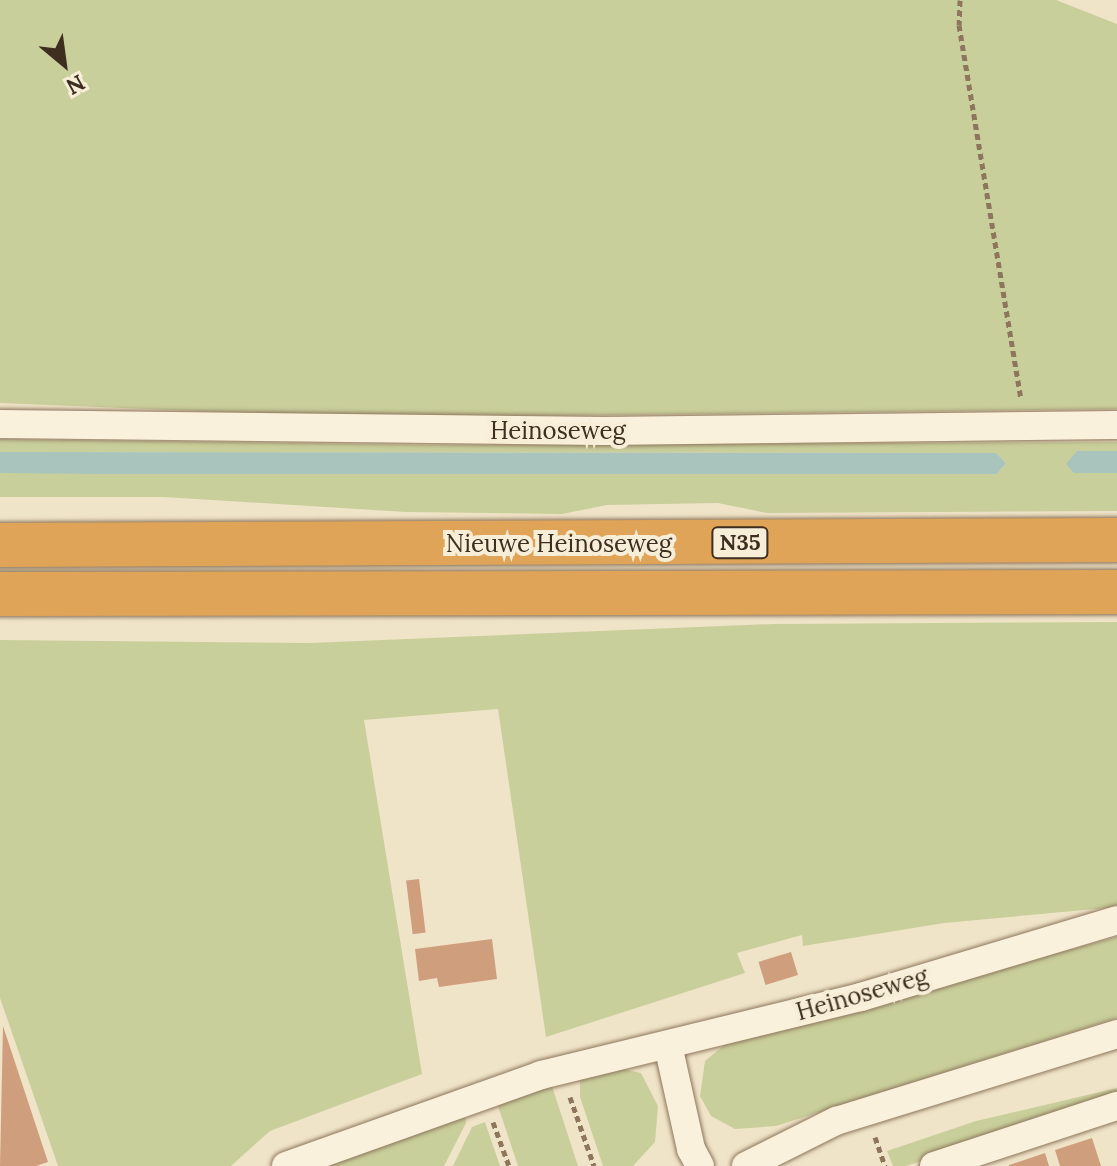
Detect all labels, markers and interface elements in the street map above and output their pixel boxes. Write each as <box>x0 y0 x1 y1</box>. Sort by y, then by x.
north arrow <box>24 24 104 104</box>
text: N <box>61 69 90 101</box>
street label: Heinoseweg <box>490 417 626 445</box>
road number: N35 <box>710 525 770 561</box>
street label: Nieuwe Heinoseweg <box>446 530 672 558</box>
street label: Heinoseweg <box>793 961 931 1027</box>

